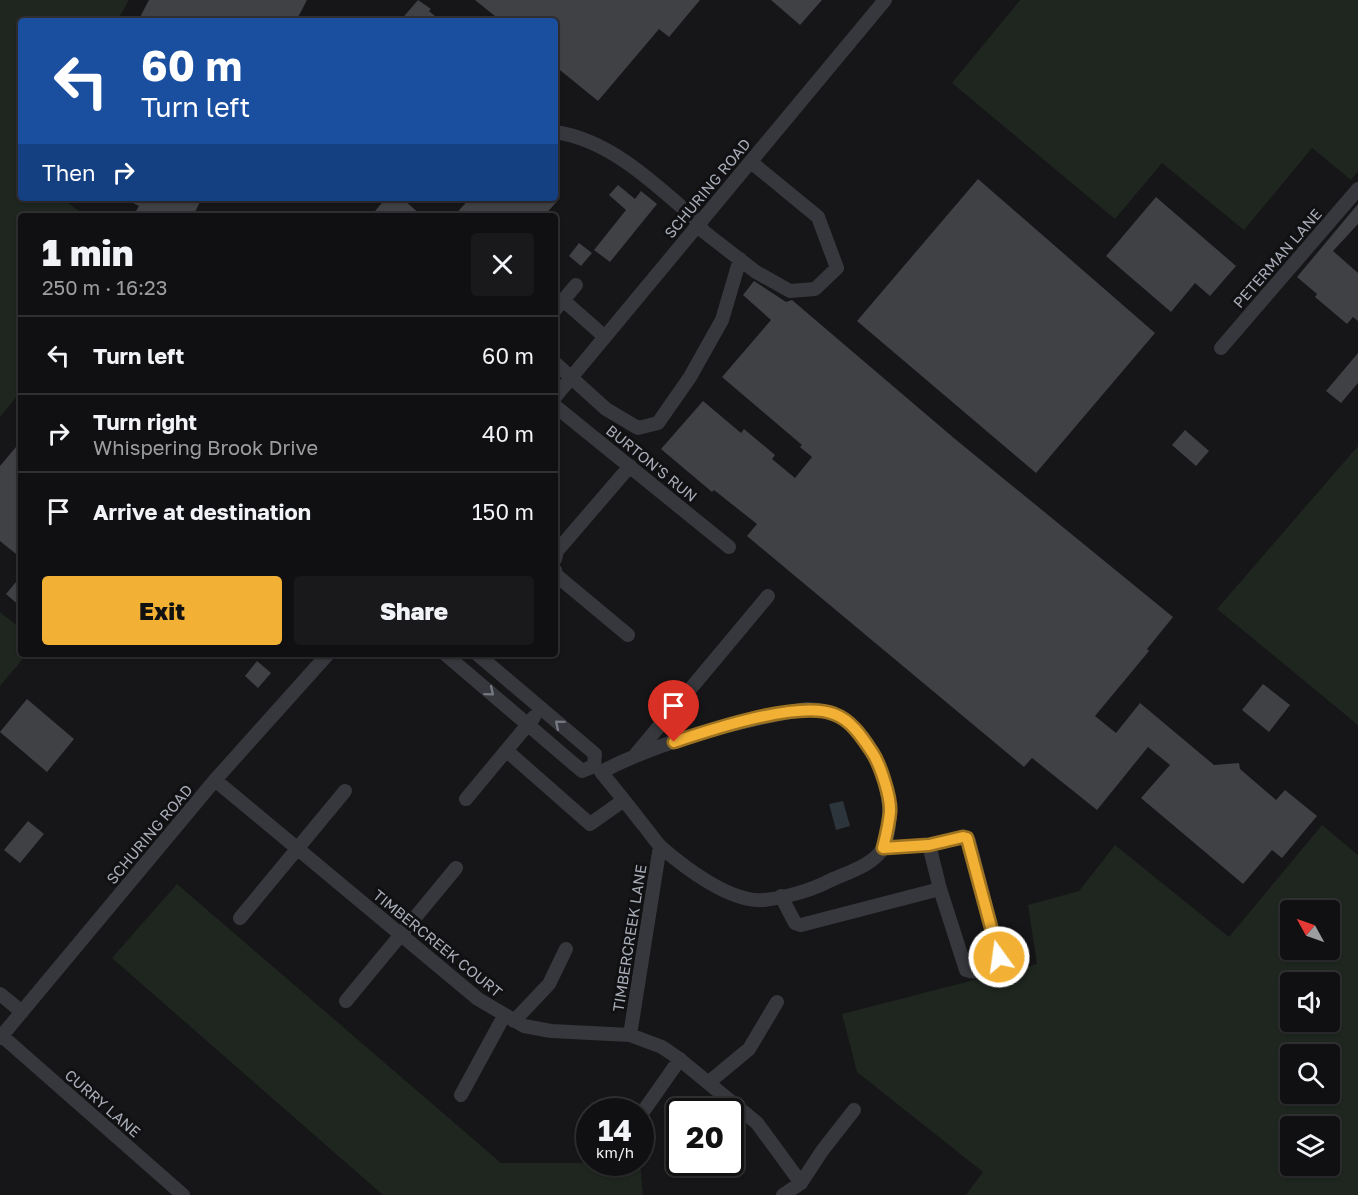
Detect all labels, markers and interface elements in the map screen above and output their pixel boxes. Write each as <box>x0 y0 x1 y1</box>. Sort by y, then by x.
text: 60 m <box>141 40 242 90</box>
icon: left <box>42 42 120 120</box>
text: Turn left <box>141 91 250 123</box>
street label: SCHURING ROAD <box>660 135 754 241</box>
icon: right <box>107 156 140 189</box>
text: Then <box>42 159 95 186</box>
street label: PETERMAN LANE <box>1229 205 1325 311</box>
text: 1 min <box>42 231 133 274</box>
button: close <box>471 233 534 296</box>
text: 250 m · 16:23 <box>42 275 167 299</box>
icon: left <box>42 339 75 372</box>
text: Turn left <box>93 342 184 369</box>
text: 60 m <box>482 342 534 369</box>
text: Turn right <box>93 408 197 435</box>
icon: right <box>42 417 75 450</box>
text: 40 m <box>482 420 534 447</box>
street label: BURTON'S RUN <box>603 421 701 505</box>
text: Whispering Brook Drive <box>93 435 318 459</box>
icon: arrive <box>42 495 75 528</box>
text: Arrive at destination <box>93 498 311 525</box>
text: 150 m <box>472 498 534 525</box>
button: Exit <box>42 576 282 645</box>
button: Share <box>294 576 534 645</box>
pin <box>648 680 699 742</box>
one-way arrow <box>483 684 494 695</box>
icon: arrive <box>657 689 690 722</box>
one-way arrow <box>555 720 566 731</box>
street label: SCHURING ROAD <box>102 781 196 887</box>
street label: TIMBERCREEK LANE <box>608 863 650 1013</box>
street label: TIMBERCREEK COURT <box>370 885 506 1001</box>
north arrow <box>1280 900 1340 960</box>
map controls <box>1280 900 1340 1176</box>
position arrow <box>967 925 1031 989</box>
button: sound <box>1280 972 1340 1032</box>
button: search <box>1280 1044 1340 1104</box>
street label: CURRY LANE <box>62 1065 144 1141</box>
speed limit sign: 20 <box>666 1098 744 1176</box>
text: 14 <box>598 1112 632 1148</box>
button: layers <box>1280 1116 1340 1176</box>
text: km/h <box>596 1143 634 1161</box>

